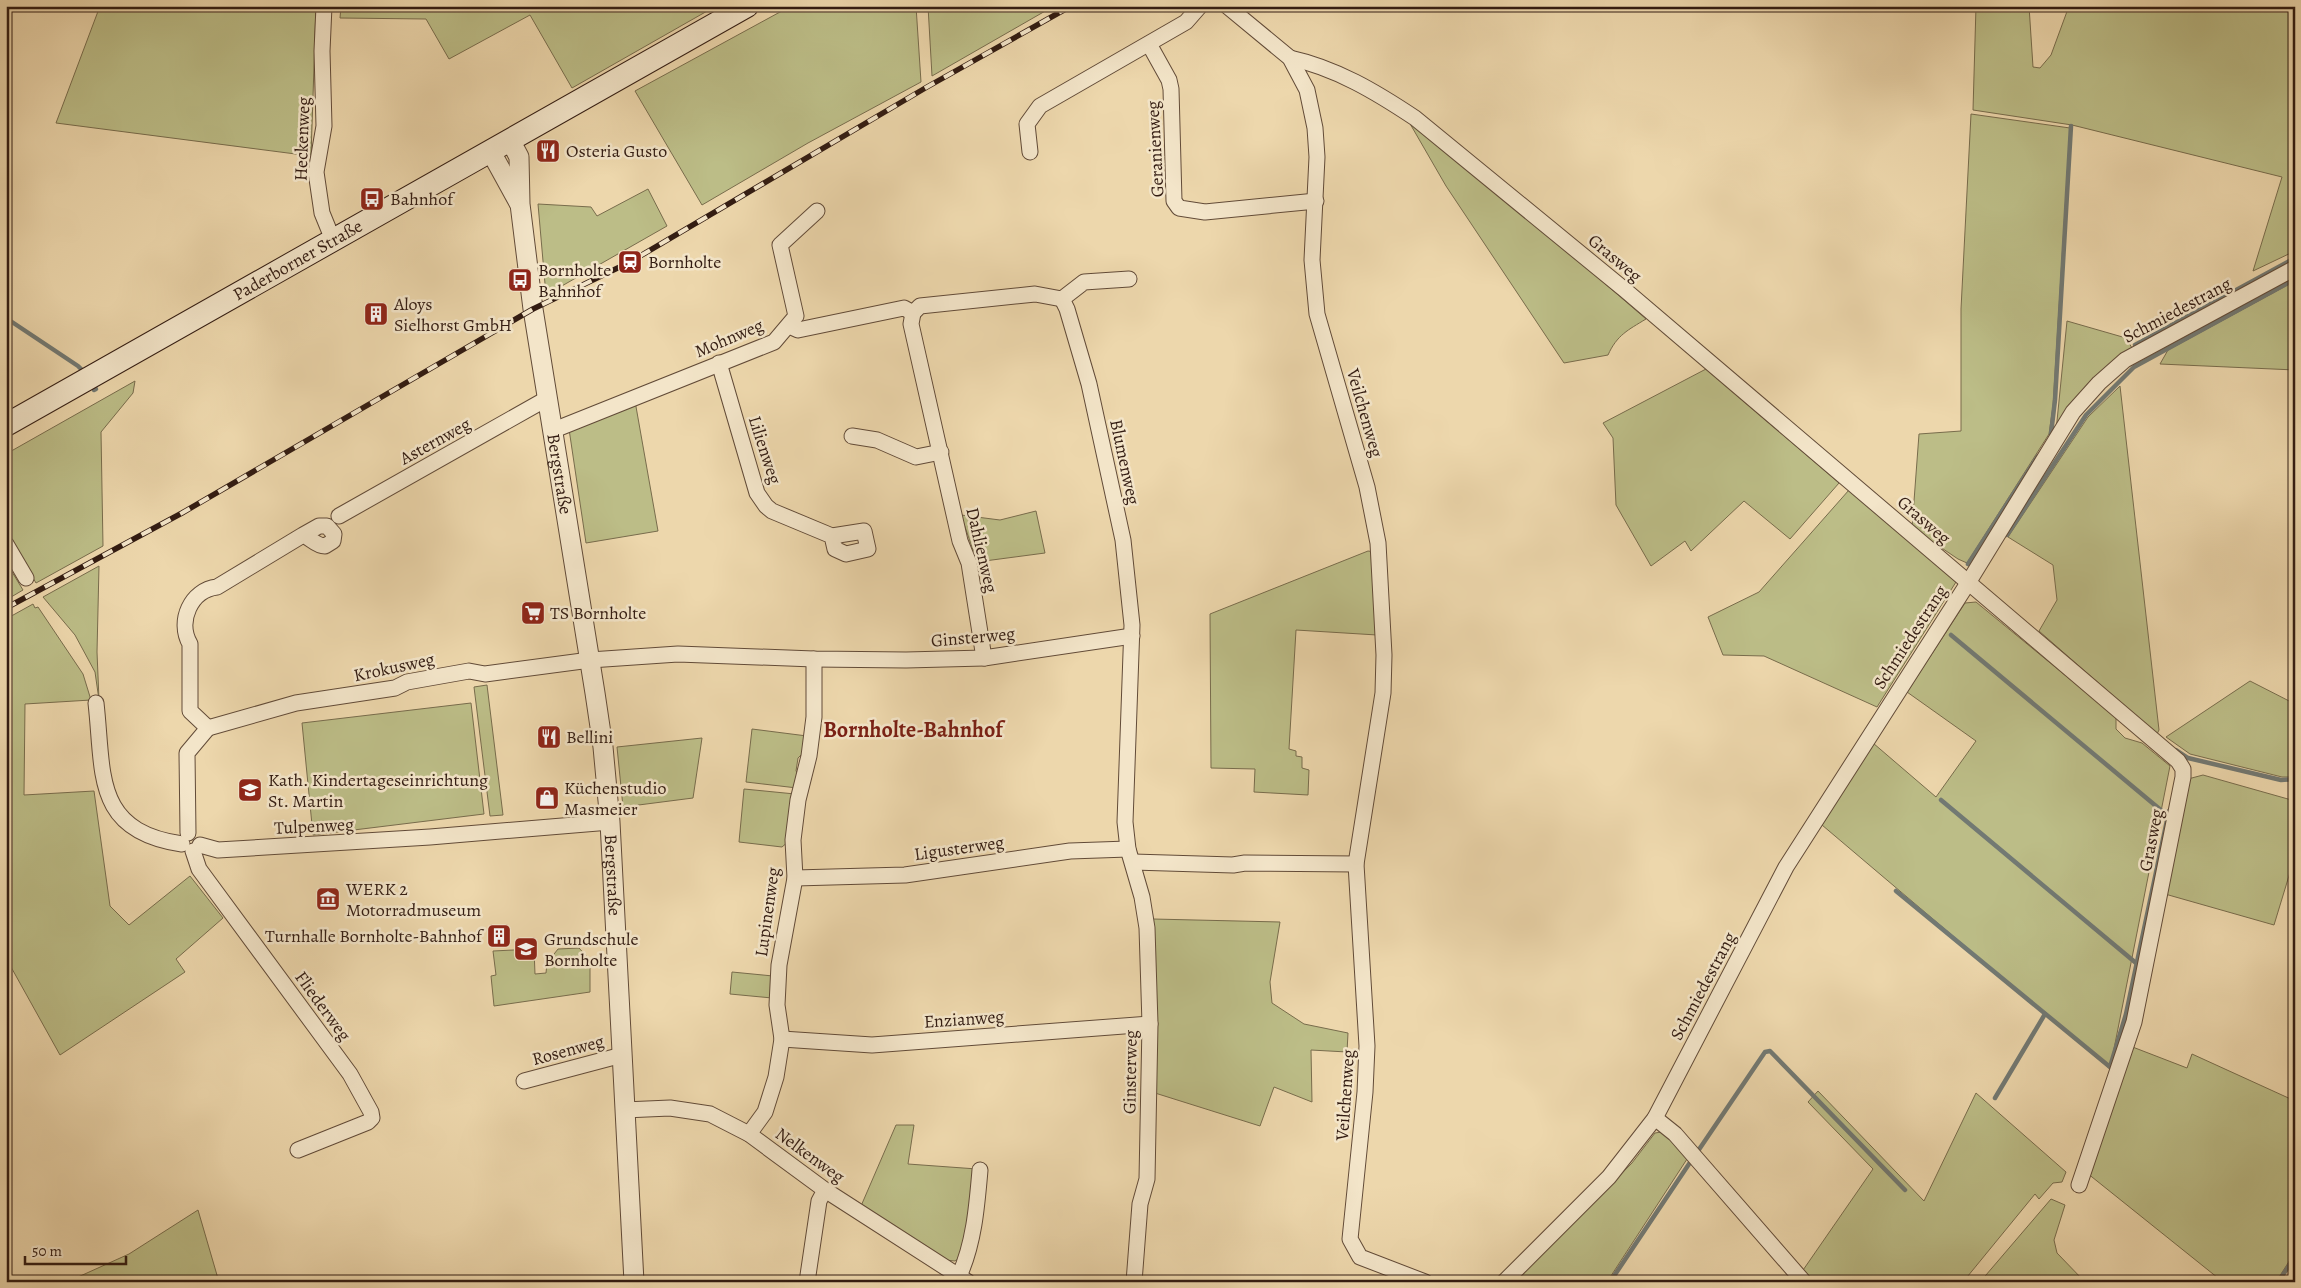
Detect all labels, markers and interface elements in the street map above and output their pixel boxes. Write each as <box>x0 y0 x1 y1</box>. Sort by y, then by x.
street label: Heckenweg <box>289 96 315 182</box>
street label: Geranienweg <box>1140 100 1170 198</box>
restaurant icon: Osteria Gusto <box>535 138 561 164</box>
place label: Osteria Gusto <box>566 139 667 163</box>
bus stop icon: Bahnhof <box>359 186 385 212</box>
place label: Bahnhof <box>390 187 456 211</box>
street label: Paderborner Straße <box>228 214 367 306</box>
street label: Grasweg <box>1583 228 1647 288</box>
station icon: Bornholte <box>617 249 643 275</box>
place label: Bornholte <box>648 250 721 274</box>
place label: Bornholte Bahnhof <box>538 258 611 303</box>
bus stop icon: Bornholte Bahnhof <box>507 267 533 293</box>
street label: Schmiedestrang <box>2119 271 2235 349</box>
place label: Aloys Sielhorst GmbH <box>393 292 512 337</box>
building icon: Aloys Sielhorst GmbH <box>363 301 389 327</box>
street label: Mohnweg <box>691 313 767 363</box>
street label: Veilchenweg <box>1341 365 1389 460</box>
street label: Asternweg <box>394 412 475 471</box>
street label: Lilienweg <box>743 413 787 487</box>
street label: Blumenweg <box>1104 417 1146 507</box>
street label: Bergstraße <box>541 432 578 516</box>
street label: Grasweg <box>1892 490 1956 550</box>
street label: Dahlienweg <box>961 505 1003 595</box>
street label: Schmiedestrang <box>1867 580 1953 694</box>
supermarket icon: TS Bornholte <box>520 600 546 626</box>
place label: TS Bornholte <box>550 601 646 625</box>
street label: Ginsterweg <box>930 621 1016 653</box>
street label: Krokusweg <box>351 647 437 687</box>
district label: Bornholte-Bahnhof <box>823 715 1006 745</box>
restaurant icon: Bellini <box>536 724 562 750</box>
place label: Bellini <box>566 725 613 749</box>
place label: Kath. Kindertageseinrichtung St. Martin <box>268 768 488 813</box>
place label: Küchenstudio Masmeier <box>564 776 667 821</box>
school or university icon: Kath. Kindertageseinrichtung St. Martin <box>237 777 263 803</box>
shop icon: Küchenstudio Masmeier <box>534 785 560 811</box>
street label: Grasweg <box>2133 807 2169 873</box>
street label: Tulpenweg <box>274 812 354 840</box>
street label: Ligusterweg <box>912 830 1006 866</box>
street label: Bergstraße <box>599 834 627 916</box>
street label: Lupinenweg <box>749 866 785 958</box>
place label: WERK 2 Motorradmuseum <box>345 877 481 922</box>
museum icon: WERK 2 Motorradmuseum <box>315 886 341 912</box>
building icon: Turnhalle Bornholte-Bahnhof <box>486 923 512 949</box>
place label: Turnhalle Bornholte-Bahnhof <box>265 924 485 948</box>
place label: Grundschule Bornholte <box>544 927 638 972</box>
street label: Schmiedestrang <box>1664 928 1742 1044</box>
school or university icon: Grundschule Bornholte <box>513 936 539 962</box>
street label: Fliederweg <box>290 966 356 1046</box>
street label: Enzianweg <box>923 1004 1005 1034</box>
street label: Rosenweg <box>529 1029 607 1071</box>
street label: Ginsterweg <box>1117 1030 1143 1114</box>
street label: Veilchenweg <box>1330 1049 1360 1142</box>
street label: Nelkenweg <box>770 1122 850 1188</box>
scale bar <box>25 1233 126 1265</box>
text: 50 m <box>32 1241 62 1261</box>

